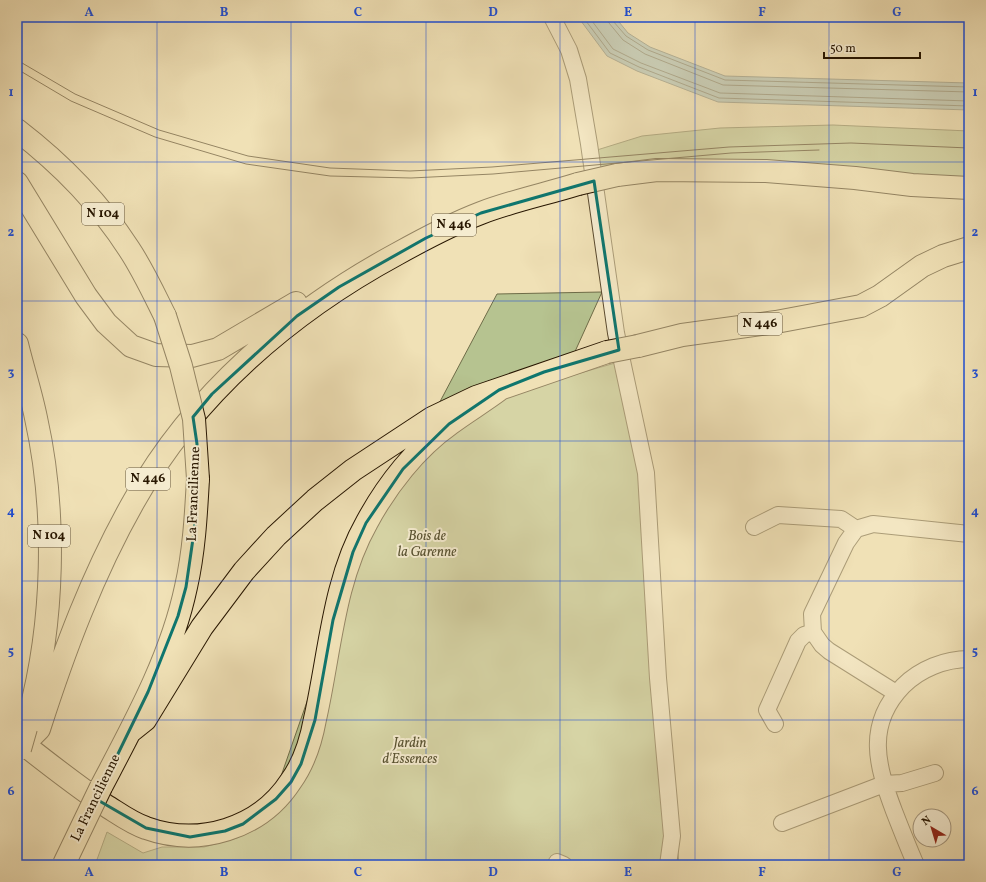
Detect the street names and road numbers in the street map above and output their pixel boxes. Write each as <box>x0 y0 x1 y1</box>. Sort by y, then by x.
road number: N 104 <box>82 203 124 225</box>
road number: N 446 <box>432 214 476 236</box>
road number: N 446 <box>738 313 782 335</box>
street label: La Francilienne <box>183 446 205 542</box>
road number: N 446 <box>126 468 170 490</box>
road number: N 104 <box>28 525 70 547</box>
street label: La Francilienne <box>67 751 126 845</box>

